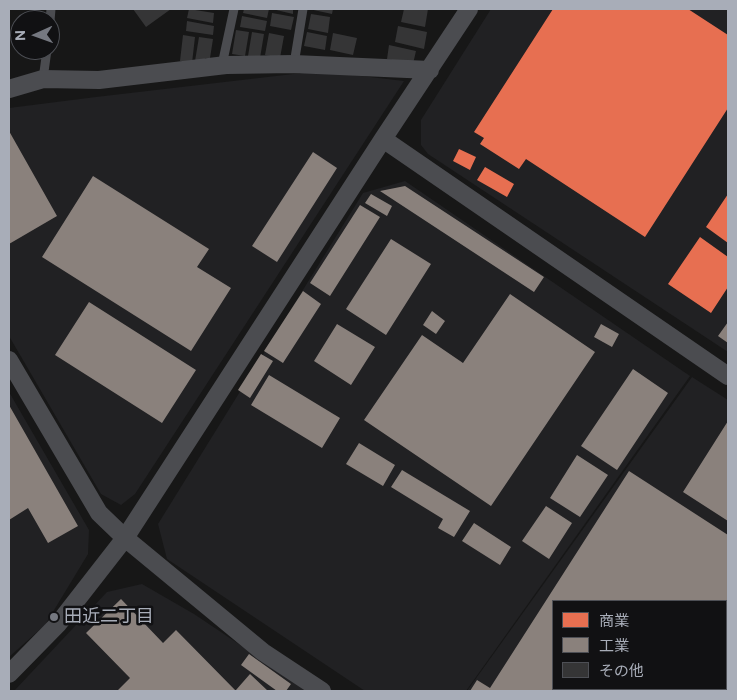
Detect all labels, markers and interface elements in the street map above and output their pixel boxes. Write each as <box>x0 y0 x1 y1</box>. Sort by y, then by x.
north arrow <box>10 10 60 60</box>
text: N <box>12 30 29 41</box>
legend <box>552 600 727 690</box>
place label: 田近二丁目 <box>64 606 154 628</box>
marker: 田近二丁目 <box>48 611 60 623</box>
text: 商業 <box>599 612 629 630</box>
text: 工業 <box>599 637 629 655</box>
text: その他 <box>599 662 644 680</box>

